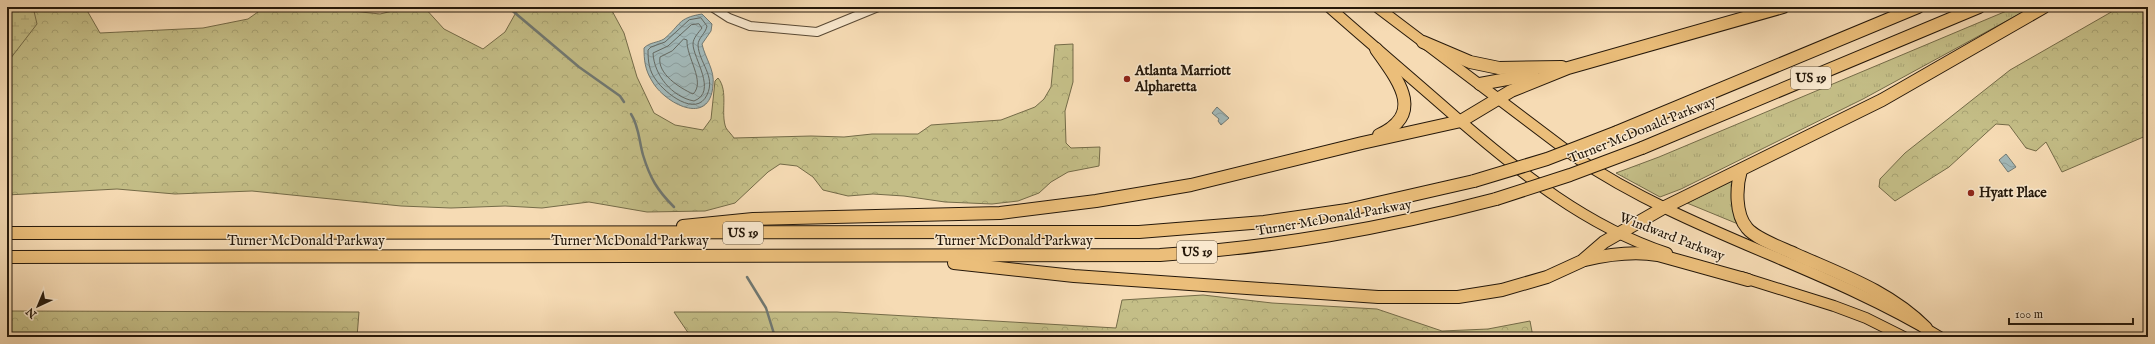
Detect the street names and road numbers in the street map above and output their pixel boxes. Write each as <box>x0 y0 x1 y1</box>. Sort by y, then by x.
road number: US 19 <box>1791 67 1831 89</box>
street label: Turner McDonald Parkway <box>1566 92 1719 168</box>
street label: Turner McDonald Parkway <box>1255 195 1413 241</box>
street label: Windward Parkway <box>1617 209 1727 265</box>
road number: US 19 <box>723 222 763 244</box>
street label: Turner McDonald Parkway <box>227 232 385 250</box>
street label: Turner McDonald Parkway <box>551 232 709 250</box>
street label: Turner McDonald Parkway <box>935 232 1093 250</box>
road number: US 19 <box>1177 241 1217 263</box>

